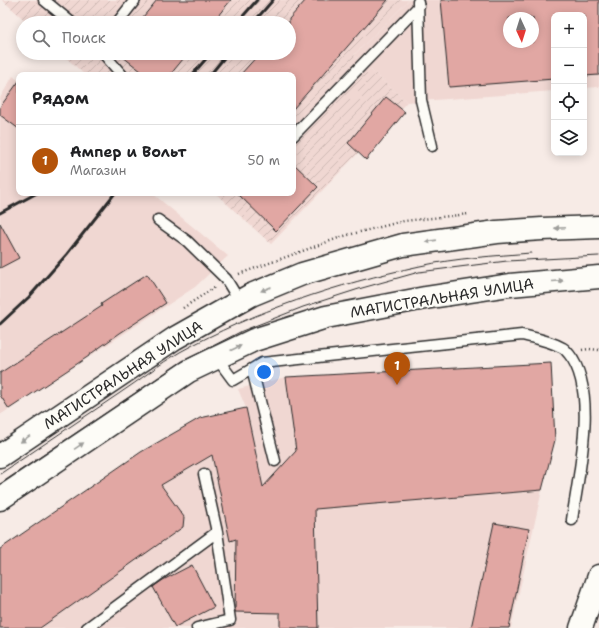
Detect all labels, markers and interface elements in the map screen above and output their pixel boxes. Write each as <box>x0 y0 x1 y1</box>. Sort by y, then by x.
north arrow <box>503 12 539 48</box>
map controls <box>551 12 587 156</box>
button: + <box>551 12 587 48</box>
search box <box>16 16 296 60</box>
icon: search <box>30 27 52 49</box>
text: Поиск <box>62 28 106 48</box>
button: − <box>551 48 587 84</box>
button: locate <box>551 84 587 120</box>
text: Рядом <box>32 87 89 109</box>
button: layers <box>551 120 587 156</box>
text: Ампер и Вольт <box>70 142 186 162</box>
text: 1 <box>42 152 48 169</box>
text: 50 m <box>247 152 280 169</box>
text: Магазин <box>70 162 126 179</box>
one-way arrow <box>553 225 566 231</box>
one-way arrow <box>425 238 437 244</box>
street label: МАГИСТРАЛЬНАЯ УЛИЦА <box>349 274 536 322</box>
one-way arrow <box>552 278 564 285</box>
one-way arrow <box>259 287 271 293</box>
street label: МАГИСТРАЛЬНАЯ УЛИЦА <box>40 316 207 434</box>
one-way arrow <box>231 345 242 351</box>
pin: 1 <box>384 352 410 385</box>
your location <box>254 362 274 382</box>
one-way arrow <box>20 435 30 443</box>
one-way arrow <box>73 442 84 450</box>

